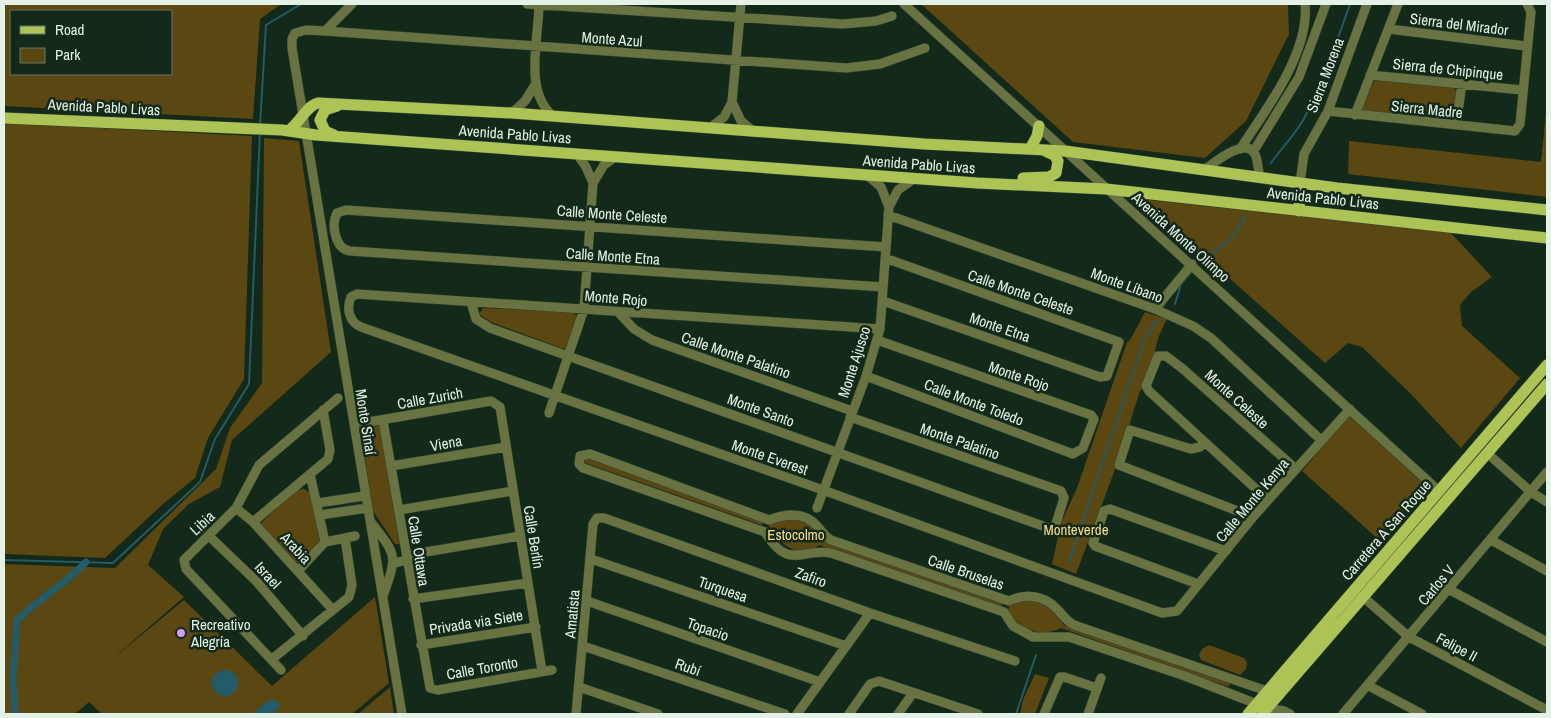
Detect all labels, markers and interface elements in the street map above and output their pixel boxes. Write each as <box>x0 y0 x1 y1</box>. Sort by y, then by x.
street label: Sierra del Mirador <box>1409 8 1509 40</box>
legend <box>10 10 172 75</box>
text: Road <box>55 19 84 40</box>
street label: Monte Azul <box>581 26 643 52</box>
street label: Sierra Morena <box>1301 34 1349 115</box>
text: Park <box>55 44 81 65</box>
street label: Sierra de Chipinque <box>1392 53 1504 85</box>
street label: Avenida Pablo Livas <box>46 94 161 120</box>
street label: Sierra Madre <box>1390 95 1464 123</box>
street label: Avenida Pablo Livas <box>457 120 572 148</box>
street label: Avenida Pablo Livas <box>861 150 976 178</box>
street label: Avenida Pablo Livas <box>1265 182 1380 214</box>
street label: Avenida Monte Olimpo <box>1127 187 1235 287</box>
street label: Calle Monte Celeste <box>556 200 668 228</box>
street label: Calle Monte Etna <box>565 242 661 270</box>
street label: Monte Líbano <box>1088 262 1166 308</box>
street label: Calle Monte Celeste <box>965 264 1077 320</box>
street label: Monte Rojo <box>584 285 648 311</box>
street label: Monte Etna <box>967 307 1033 347</box>
street label: Monte Ajusco <box>833 323 875 400</box>
street label: Calle Monte Palatino <box>679 326 794 384</box>
street label: Monte Rojo <box>986 356 1052 396</box>
street label: Monte Celeste <box>1201 365 1274 433</box>
street label: Calle Monte Toledo <box>921 373 1027 431</box>
street label: Calle Zurich <box>396 382 464 414</box>
street label: Monte Sinaí <box>350 388 382 457</box>
street label: Monte Santo <box>725 388 798 432</box>
street label: Monte Palatino <box>917 418 1003 464</box>
street label: Viena <box>428 430 464 456</box>
street label: Monte Everest <box>729 434 811 480</box>
street label: Calle Monte Kenya <box>1211 453 1294 547</box>
street label: Carretera A San Roque <box>1336 475 1436 585</box>
street label: Calle Berlín <box>519 504 549 570</box>
street label: Libia <box>185 506 219 540</box>
street label: Calle Ottawa <box>403 515 435 588</box>
park label: Monteverde <box>1044 519 1109 540</box>
park label: Estocolmo <box>767 524 825 545</box>
street label: Arabia <box>275 527 316 569</box>
street label: Calle Bruselas <box>925 549 1007 595</box>
street label: Israel <box>250 557 286 593</box>
street label: Carlos V <box>1413 560 1460 610</box>
street label: Zafiro <box>792 562 830 592</box>
street label: Turquesa <box>696 571 751 607</box>
street label: Amatista <box>559 589 585 640</box>
street label: Privada via Siete <box>428 604 524 640</box>
street label: Topacio <box>684 612 732 646</box>
place label: Recreativo Alegría <box>190 614 251 652</box>
marker: Recreativo Alegría <box>175 627 187 639</box>
street label: Felipe II <box>1433 627 1481 667</box>
street label: Calle Toronto <box>445 651 520 685</box>
street label: Rubí <box>672 653 704 681</box>

